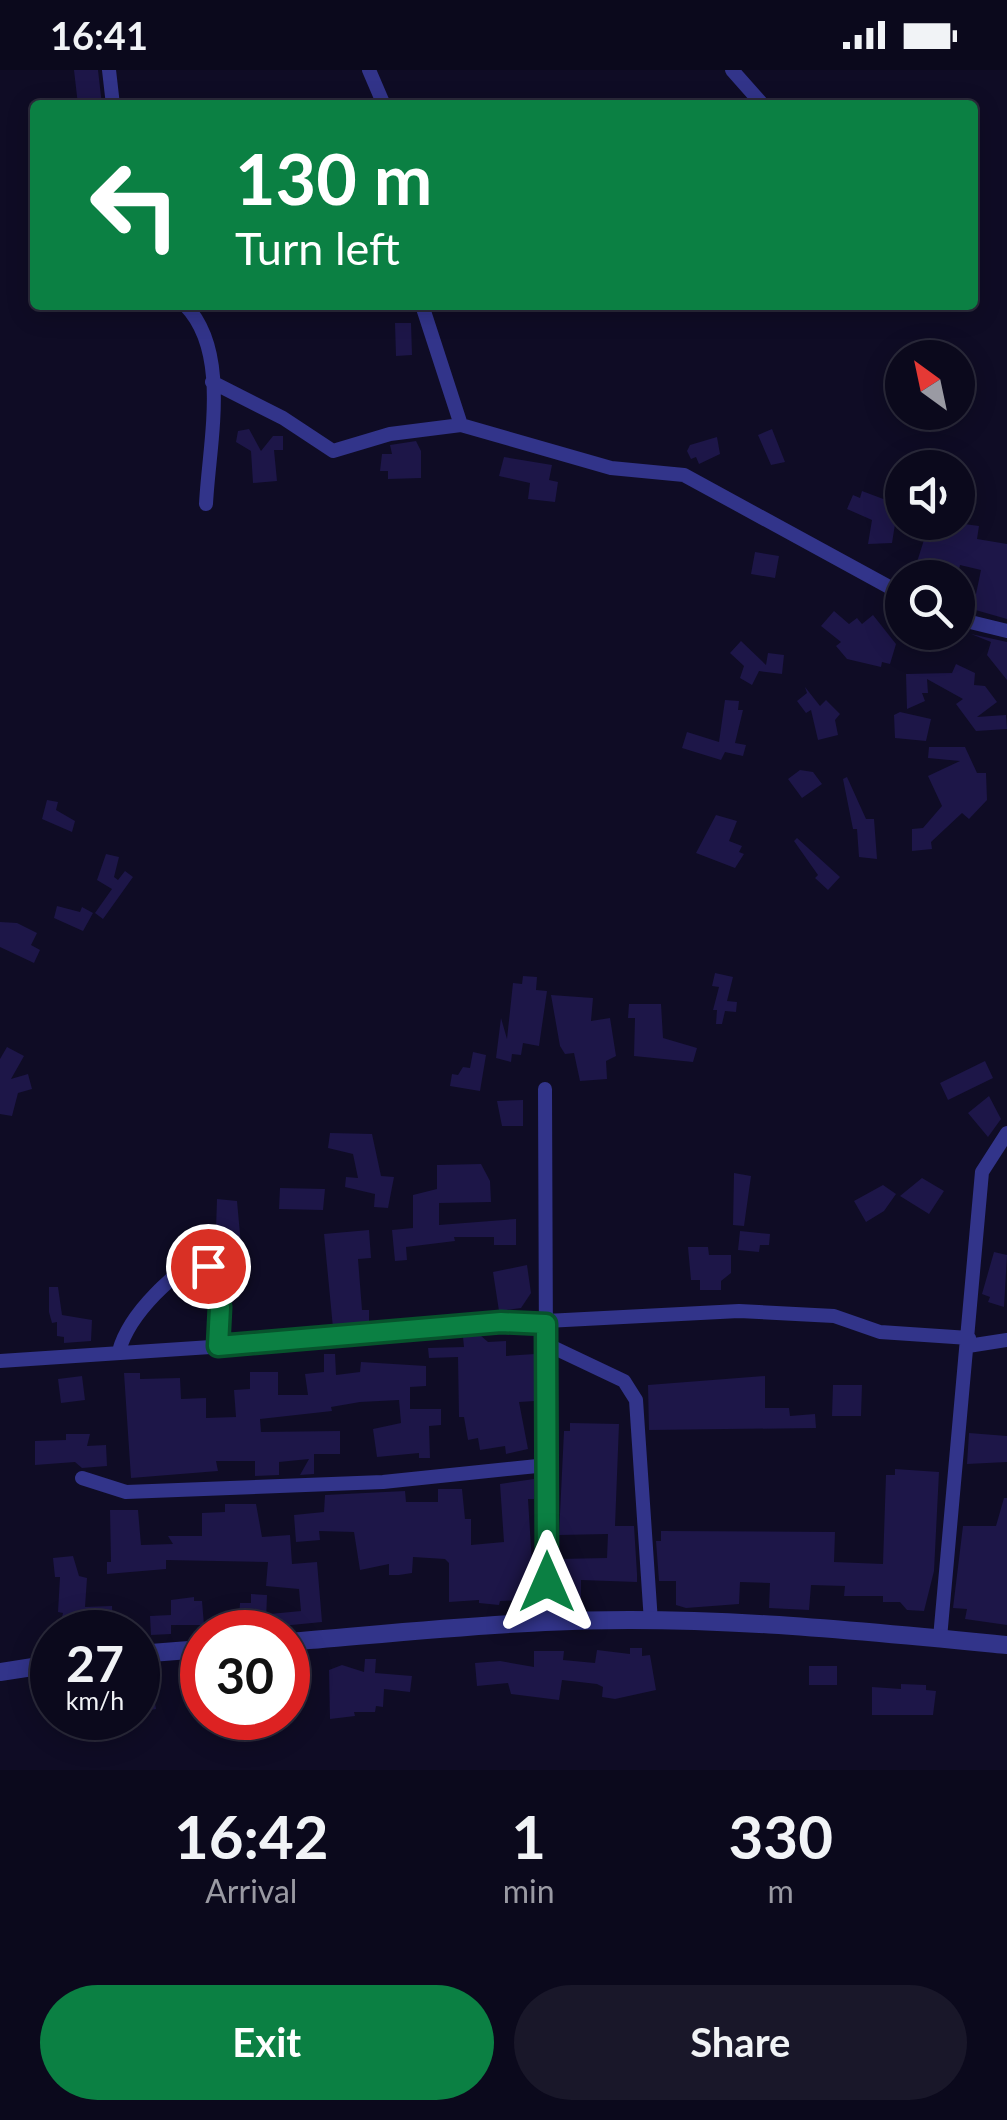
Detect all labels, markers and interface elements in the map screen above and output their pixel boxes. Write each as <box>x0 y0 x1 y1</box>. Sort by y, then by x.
text: 16:41 <box>50 12 148 58</box>
text: 130 m <box>235 136 432 220</box>
icon: left <box>70 140 200 270</box>
text: Turn left <box>235 221 400 275</box>
north arrow <box>885 340 975 430</box>
map controls <box>885 340 975 650</box>
button: sound <box>885 450 975 540</box>
button: search <box>885 560 975 650</box>
pin <box>166 1224 251 1309</box>
icon: arrive <box>181 1239 236 1294</box>
position arrow <box>495 1530 599 1634</box>
speed limit sign: 30 <box>180 1610 310 1740</box>
text: 27 <box>66 1633 124 1693</box>
text: km/h <box>66 1685 124 1715</box>
text: 16:42 <box>174 1800 329 1872</box>
text: 1 <box>511 1800 546 1872</box>
text: 330 <box>729 1800 833 1872</box>
text: Arrival <box>205 1871 297 1910</box>
text: min <box>503 1871 555 1910</box>
text: m <box>768 1871 794 1910</box>
button: Exit <box>40 1985 494 2100</box>
button: Share <box>514 1985 967 2100</box>

